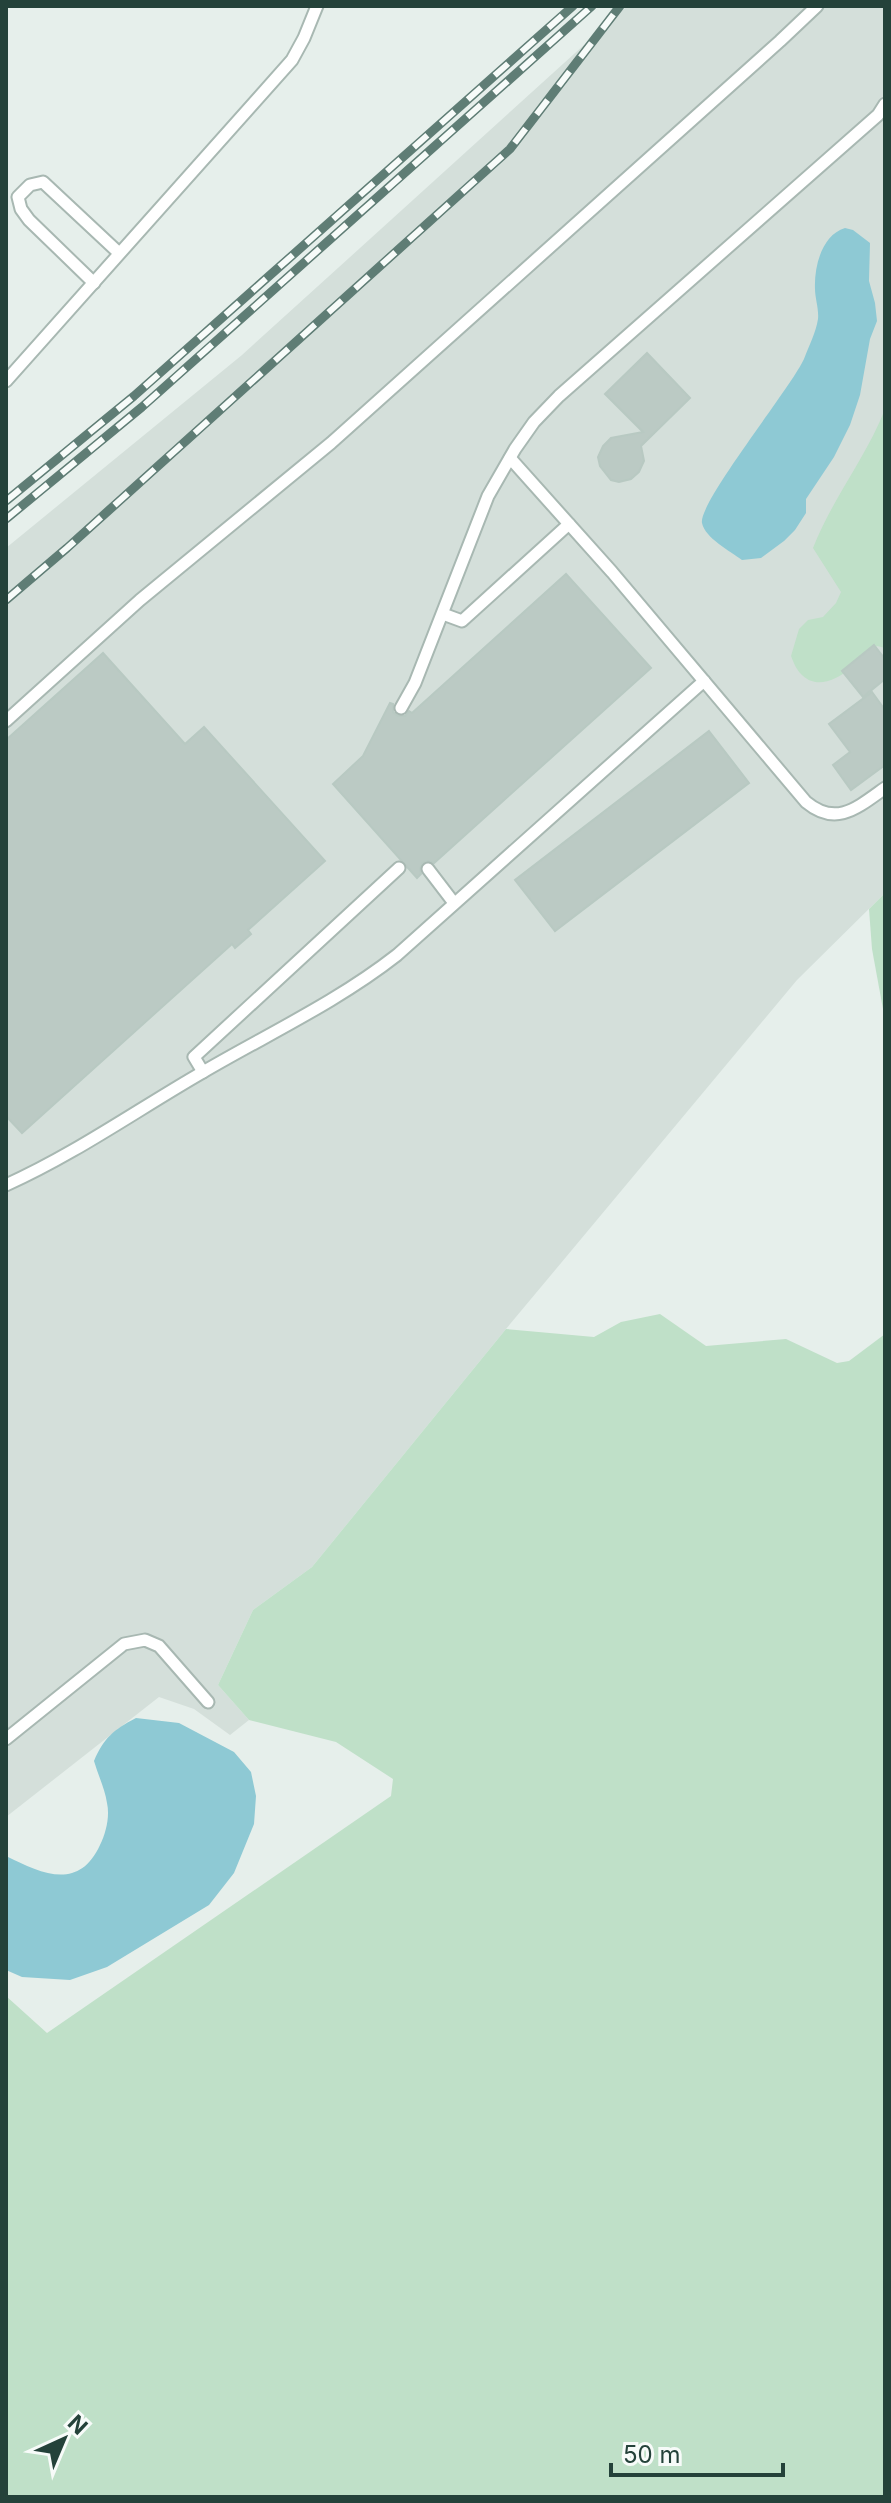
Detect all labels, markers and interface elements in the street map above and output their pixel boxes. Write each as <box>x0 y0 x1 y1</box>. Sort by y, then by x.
north arrow <box>24 2399 104 2479</box>
text: N <box>63 2409 93 2440</box>
scale bar <box>611 2427 783 2477</box>
text: 50 m <box>623 2440 681 2469</box>

